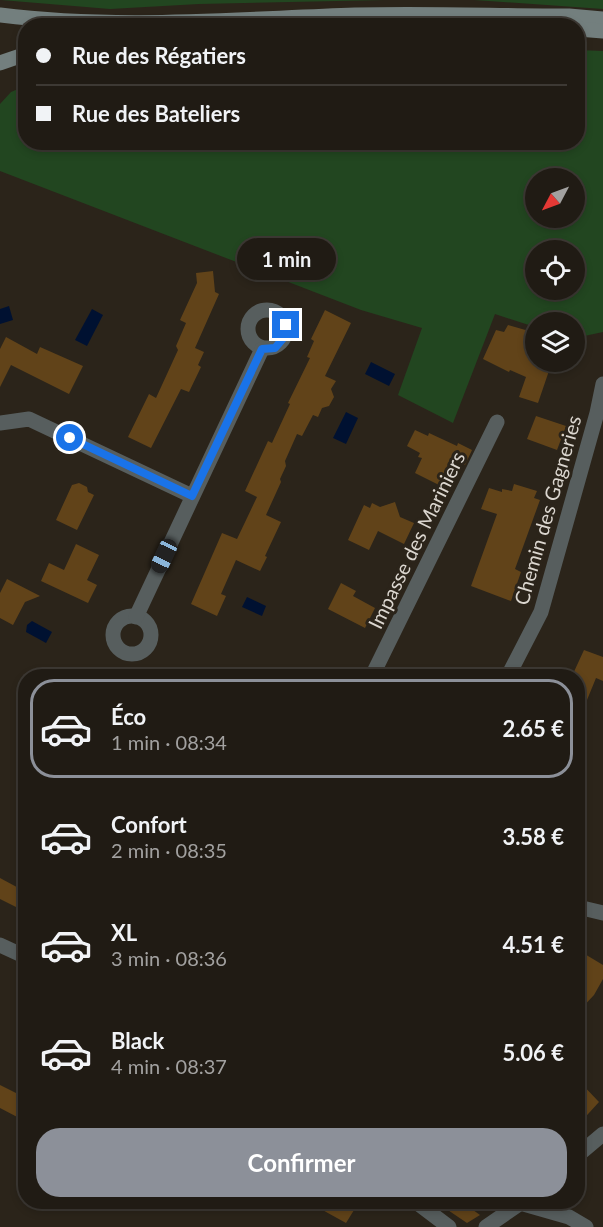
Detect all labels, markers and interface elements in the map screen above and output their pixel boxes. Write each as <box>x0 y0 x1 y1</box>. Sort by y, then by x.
text: Rue des Régatiers <box>72 42 246 69</box>
text: Rue des Bateliers <box>72 100 240 127</box>
north arrow <box>525 168 585 228</box>
map controls <box>525 168 585 372</box>
callout: 1 min <box>236 238 336 280</box>
button: locate <box>525 240 585 300</box>
text: 1 min <box>262 247 311 271</box>
route end <box>272 311 299 338</box>
button: layers <box>525 312 585 372</box>
street label: Chemin des Gagneries <box>508 412 586 608</box>
route start <box>56 424 83 451</box>
street label: Impasse des Mariniers <box>363 447 469 633</box>
car <box>148 536 180 576</box>
icon: car <box>39 702 93 756</box>
text: Éco <box>111 703 146 730</box>
text: 2.65 € <box>502 715 564 742</box>
text: 1 min · 08:34 <box>111 730 227 754</box>
icon: car <box>39 810 93 864</box>
text: Confort <box>111 811 187 838</box>
text: 3.58 € <box>502 823 564 850</box>
text: 2 min · 08:35 <box>111 838 227 862</box>
icon: car <box>39 918 93 972</box>
text: XL <box>111 919 137 946</box>
text: 4.51 € <box>502 931 564 958</box>
text: 3 min · 08:36 <box>111 946 227 970</box>
icon: car <box>39 1026 93 1080</box>
text: Black <box>111 1027 164 1054</box>
text: 5.06 € <box>502 1039 564 1066</box>
text: 4 min · 08:37 <box>111 1054 227 1078</box>
button: Confirmer <box>36 1128 567 1197</box>

